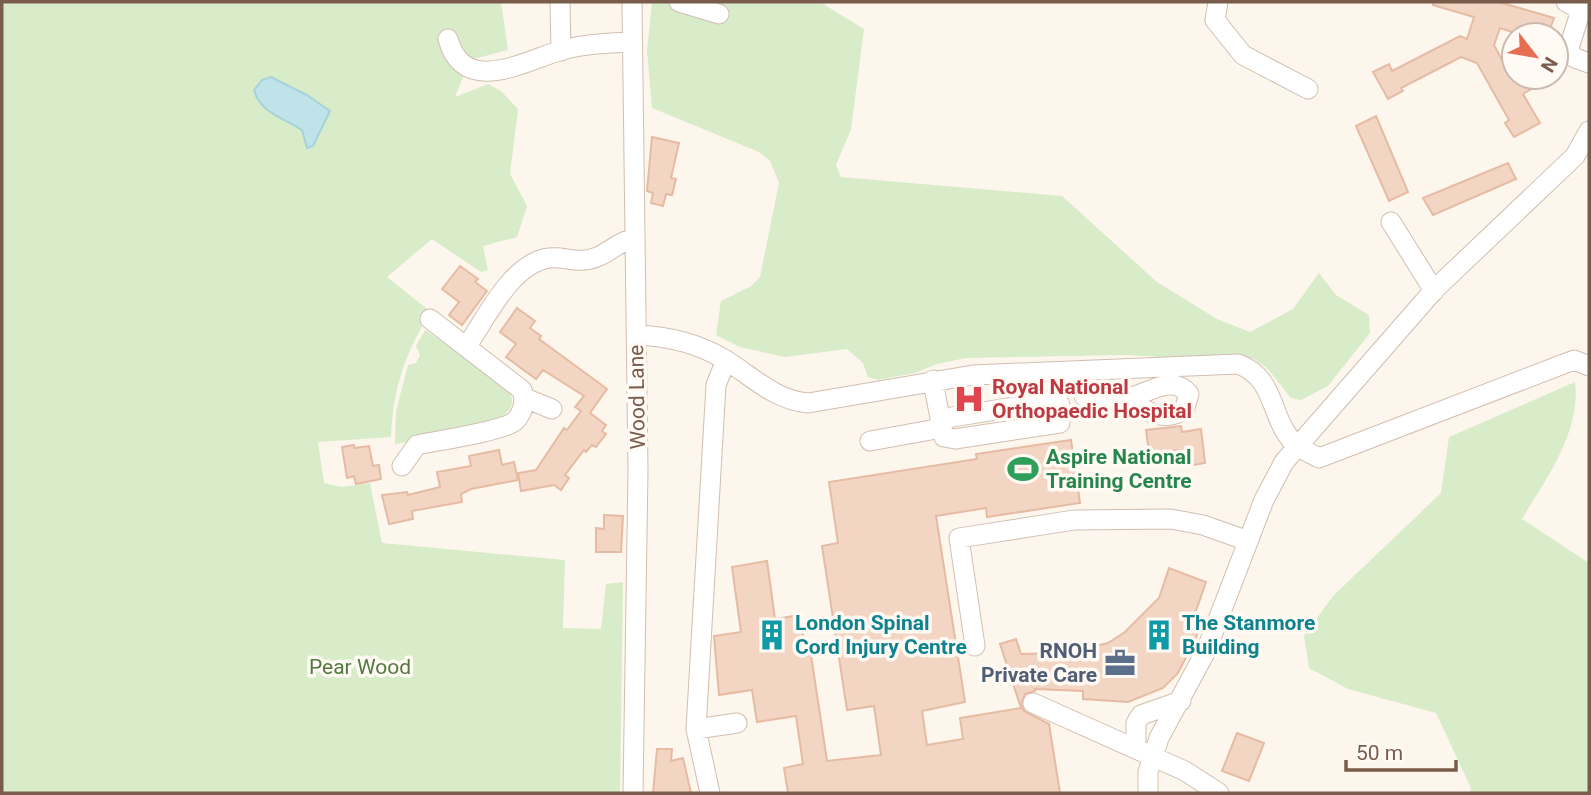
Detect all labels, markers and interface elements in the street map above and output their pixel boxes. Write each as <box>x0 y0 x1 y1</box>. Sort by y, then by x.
north arrow <box>1500 21 1570 91</box>
text: N <box>1536 53 1562 76</box>
street label: Wood Lane <box>624 344 650 450</box>
place label: Royal National Orthopaedic Hospital <box>992 375 1192 423</box>
hospital icon: Royal National Orthopaedic Hospital <box>952 382 986 416</box>
place label: Aspire National Training Centre <box>1046 445 1192 493</box>
sports icon: Aspire National Training Centre <box>1006 452 1040 486</box>
place label: London Spinal Cord Injury Centre <box>795 611 967 659</box>
place label: The Stanmore Building <box>1182 611 1315 659</box>
building icon: London Spinal Cord Injury Centre <box>755 618 789 652</box>
building icon: The Stanmore Building <box>1142 618 1176 652</box>
place label: RNOH Private Care <box>981 639 1097 687</box>
office icon: RNOH Private Care <box>1103 646 1137 680</box>
park label: Pear Wood <box>309 655 411 679</box>
scale bar <box>1346 728 1456 772</box>
text: 50 m <box>1356 741 1403 765</box>

